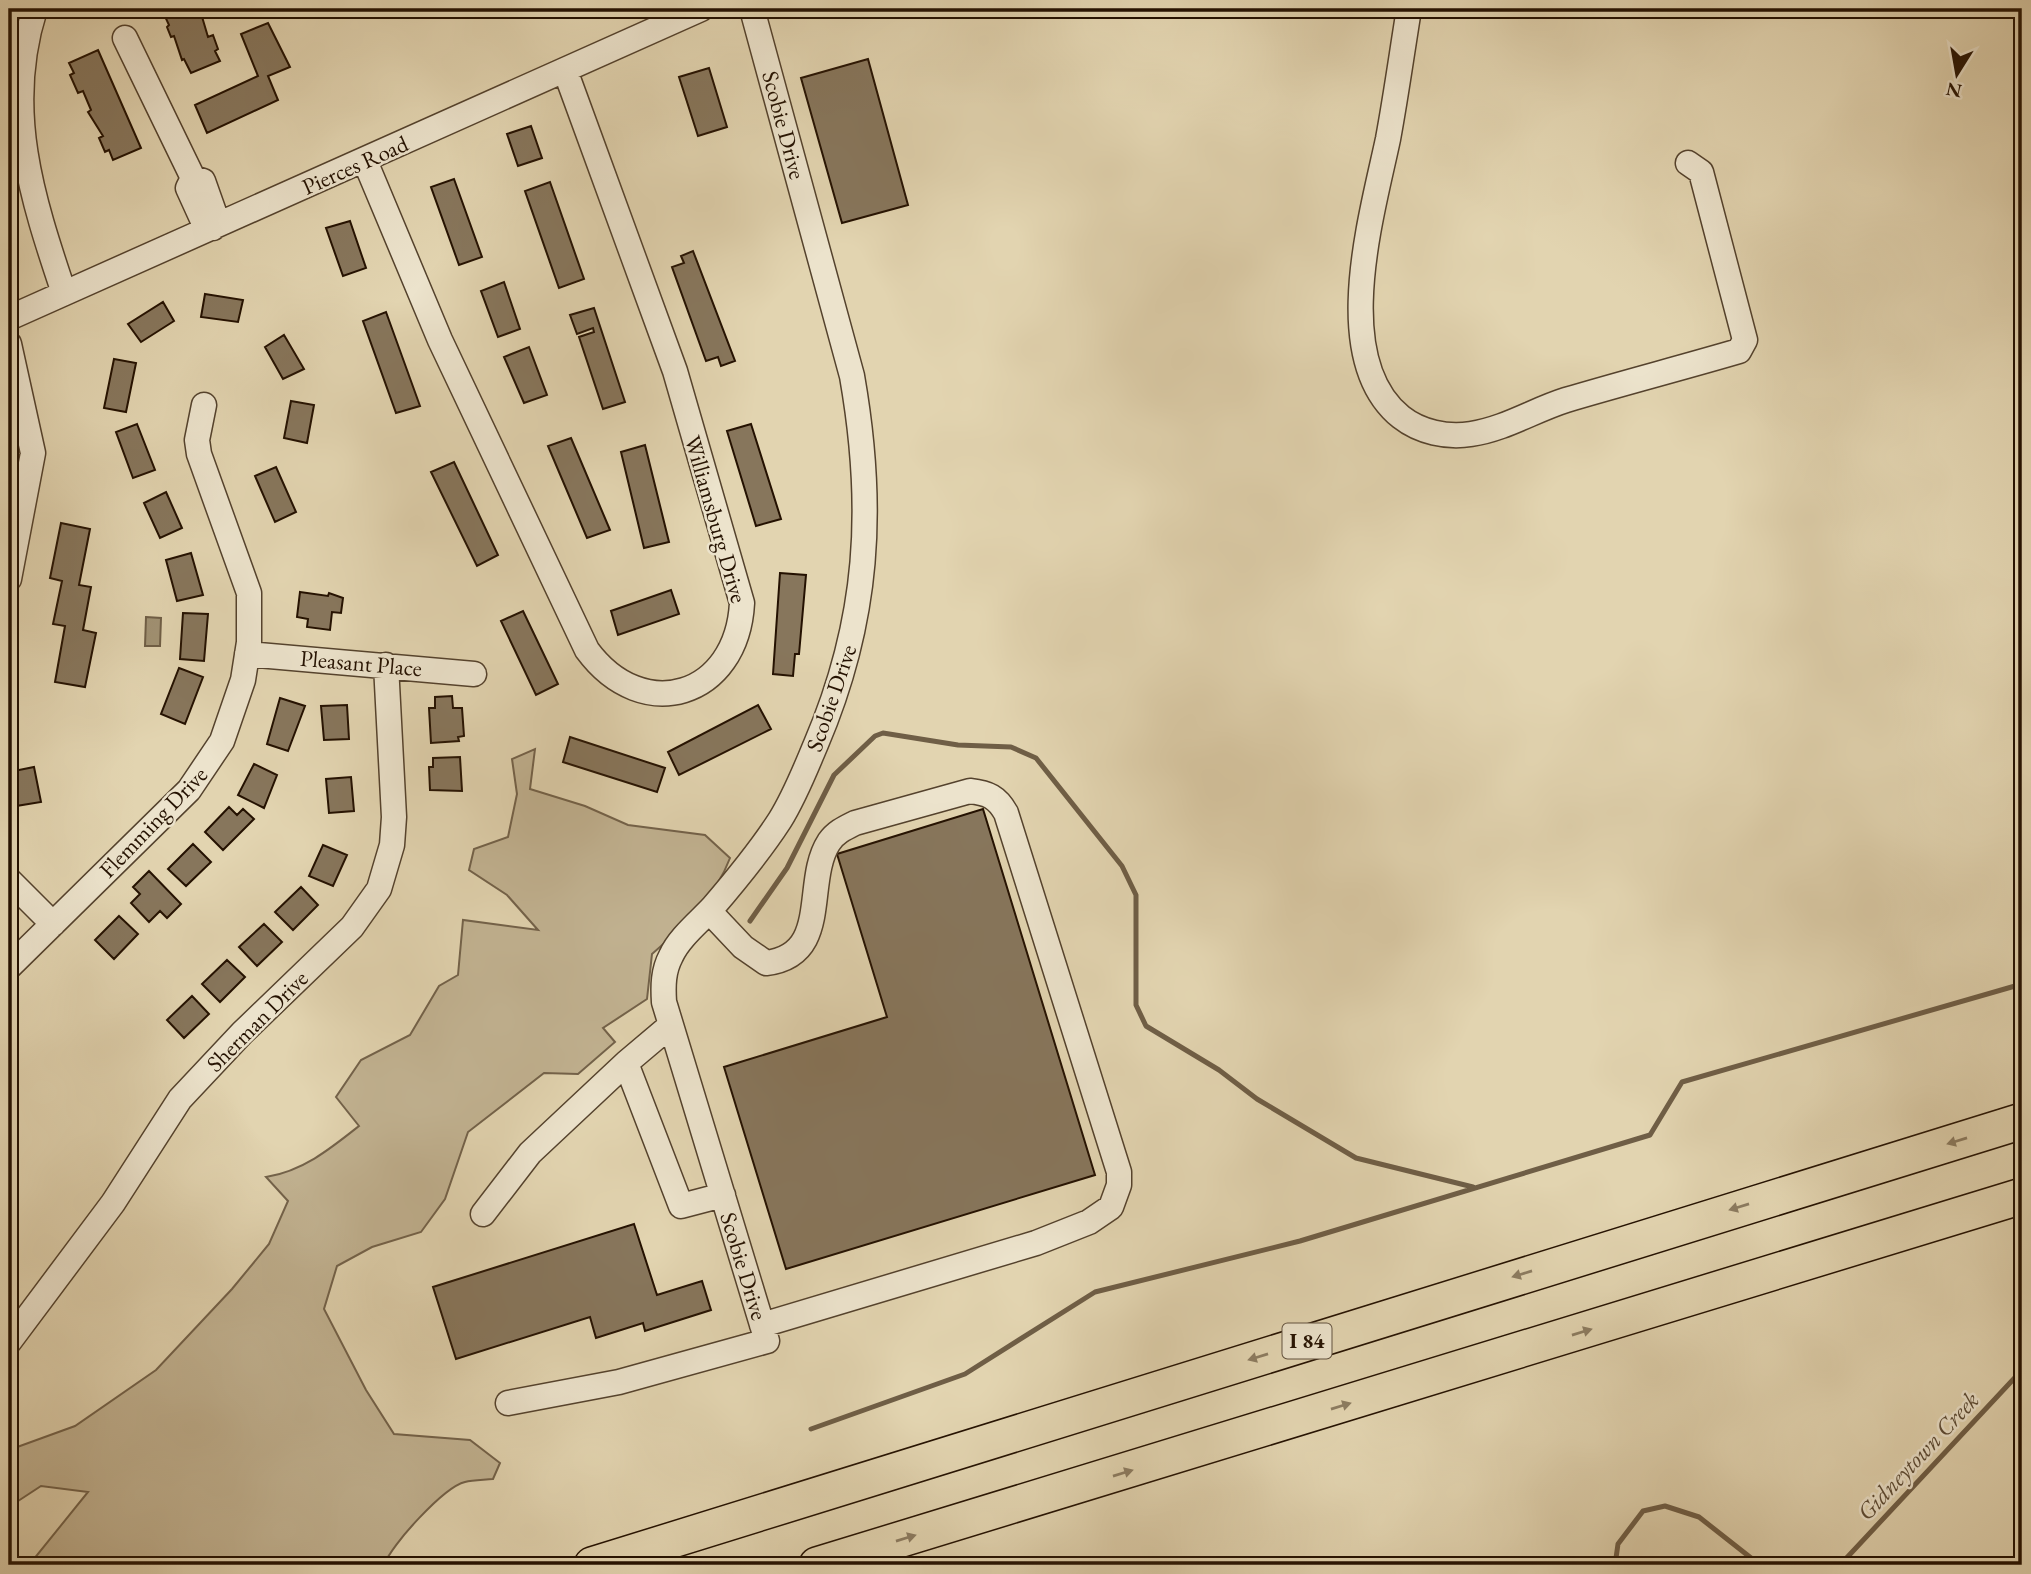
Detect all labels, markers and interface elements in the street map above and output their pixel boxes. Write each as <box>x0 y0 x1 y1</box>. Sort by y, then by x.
north arrow <box>1923 38 1993 108</box>
street label: Scobie Drive <box>755 67 813 183</box>
text: N <box>1943 76 1964 104</box>
street label: Pierces Road <box>297 128 413 202</box>
street label: Williamsburg Drive <box>678 432 754 606</box>
street label: Scobie Drive <box>799 641 863 755</box>
street label: Pleasant Place <box>299 643 423 683</box>
street label: Flemming Drive <box>92 760 214 884</box>
street label: Sherman Drive <box>200 964 314 1078</box>
one-way arrow <box>1946 1136 1967 1146</box>
one-way arrow <box>1729 1202 1750 1213</box>
street label: Scobie Drive <box>713 1208 775 1324</box>
one-way arrow <box>1511 1269 1532 1280</box>
road number: I 84 <box>1282 1324 1332 1358</box>
one-way arrow <box>1572 1326 1593 1337</box>
one-way arrow <box>1247 1352 1268 1362</box>
water label: Gidneytown Creek <box>1850 1385 1985 1527</box>
one-way arrow <box>1331 1401 1352 1411</box>
one-way arrow <box>1113 1467 1134 1477</box>
one-way arrow <box>895 1533 916 1543</box>

